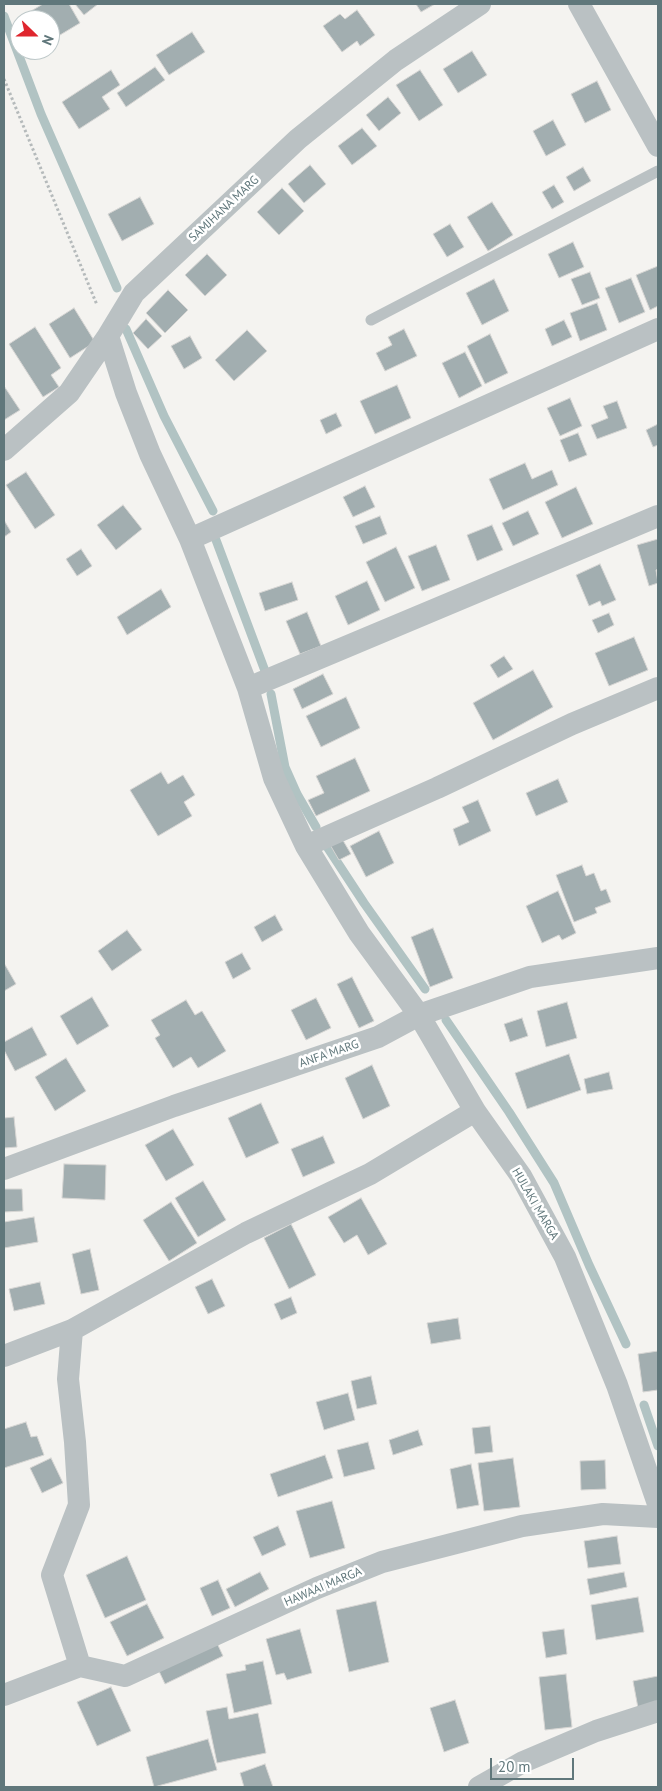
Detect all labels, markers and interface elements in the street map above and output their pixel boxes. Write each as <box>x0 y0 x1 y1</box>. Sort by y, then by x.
north arrow <box>10 10 60 60</box>
text: N <box>38 33 58 48</box>
street label: SAMJHANA MARG <box>186 173 262 245</box>
street label: ANFA MARG <box>297 1037 361 1071</box>
street label: HULAKI MARGA <box>509 1165 561 1243</box>
street label: HAWAAI MARGA <box>282 1564 364 1610</box>
scale bar <box>492 1748 576 1780</box>
text: 20 m <box>498 1757 531 1776</box>

